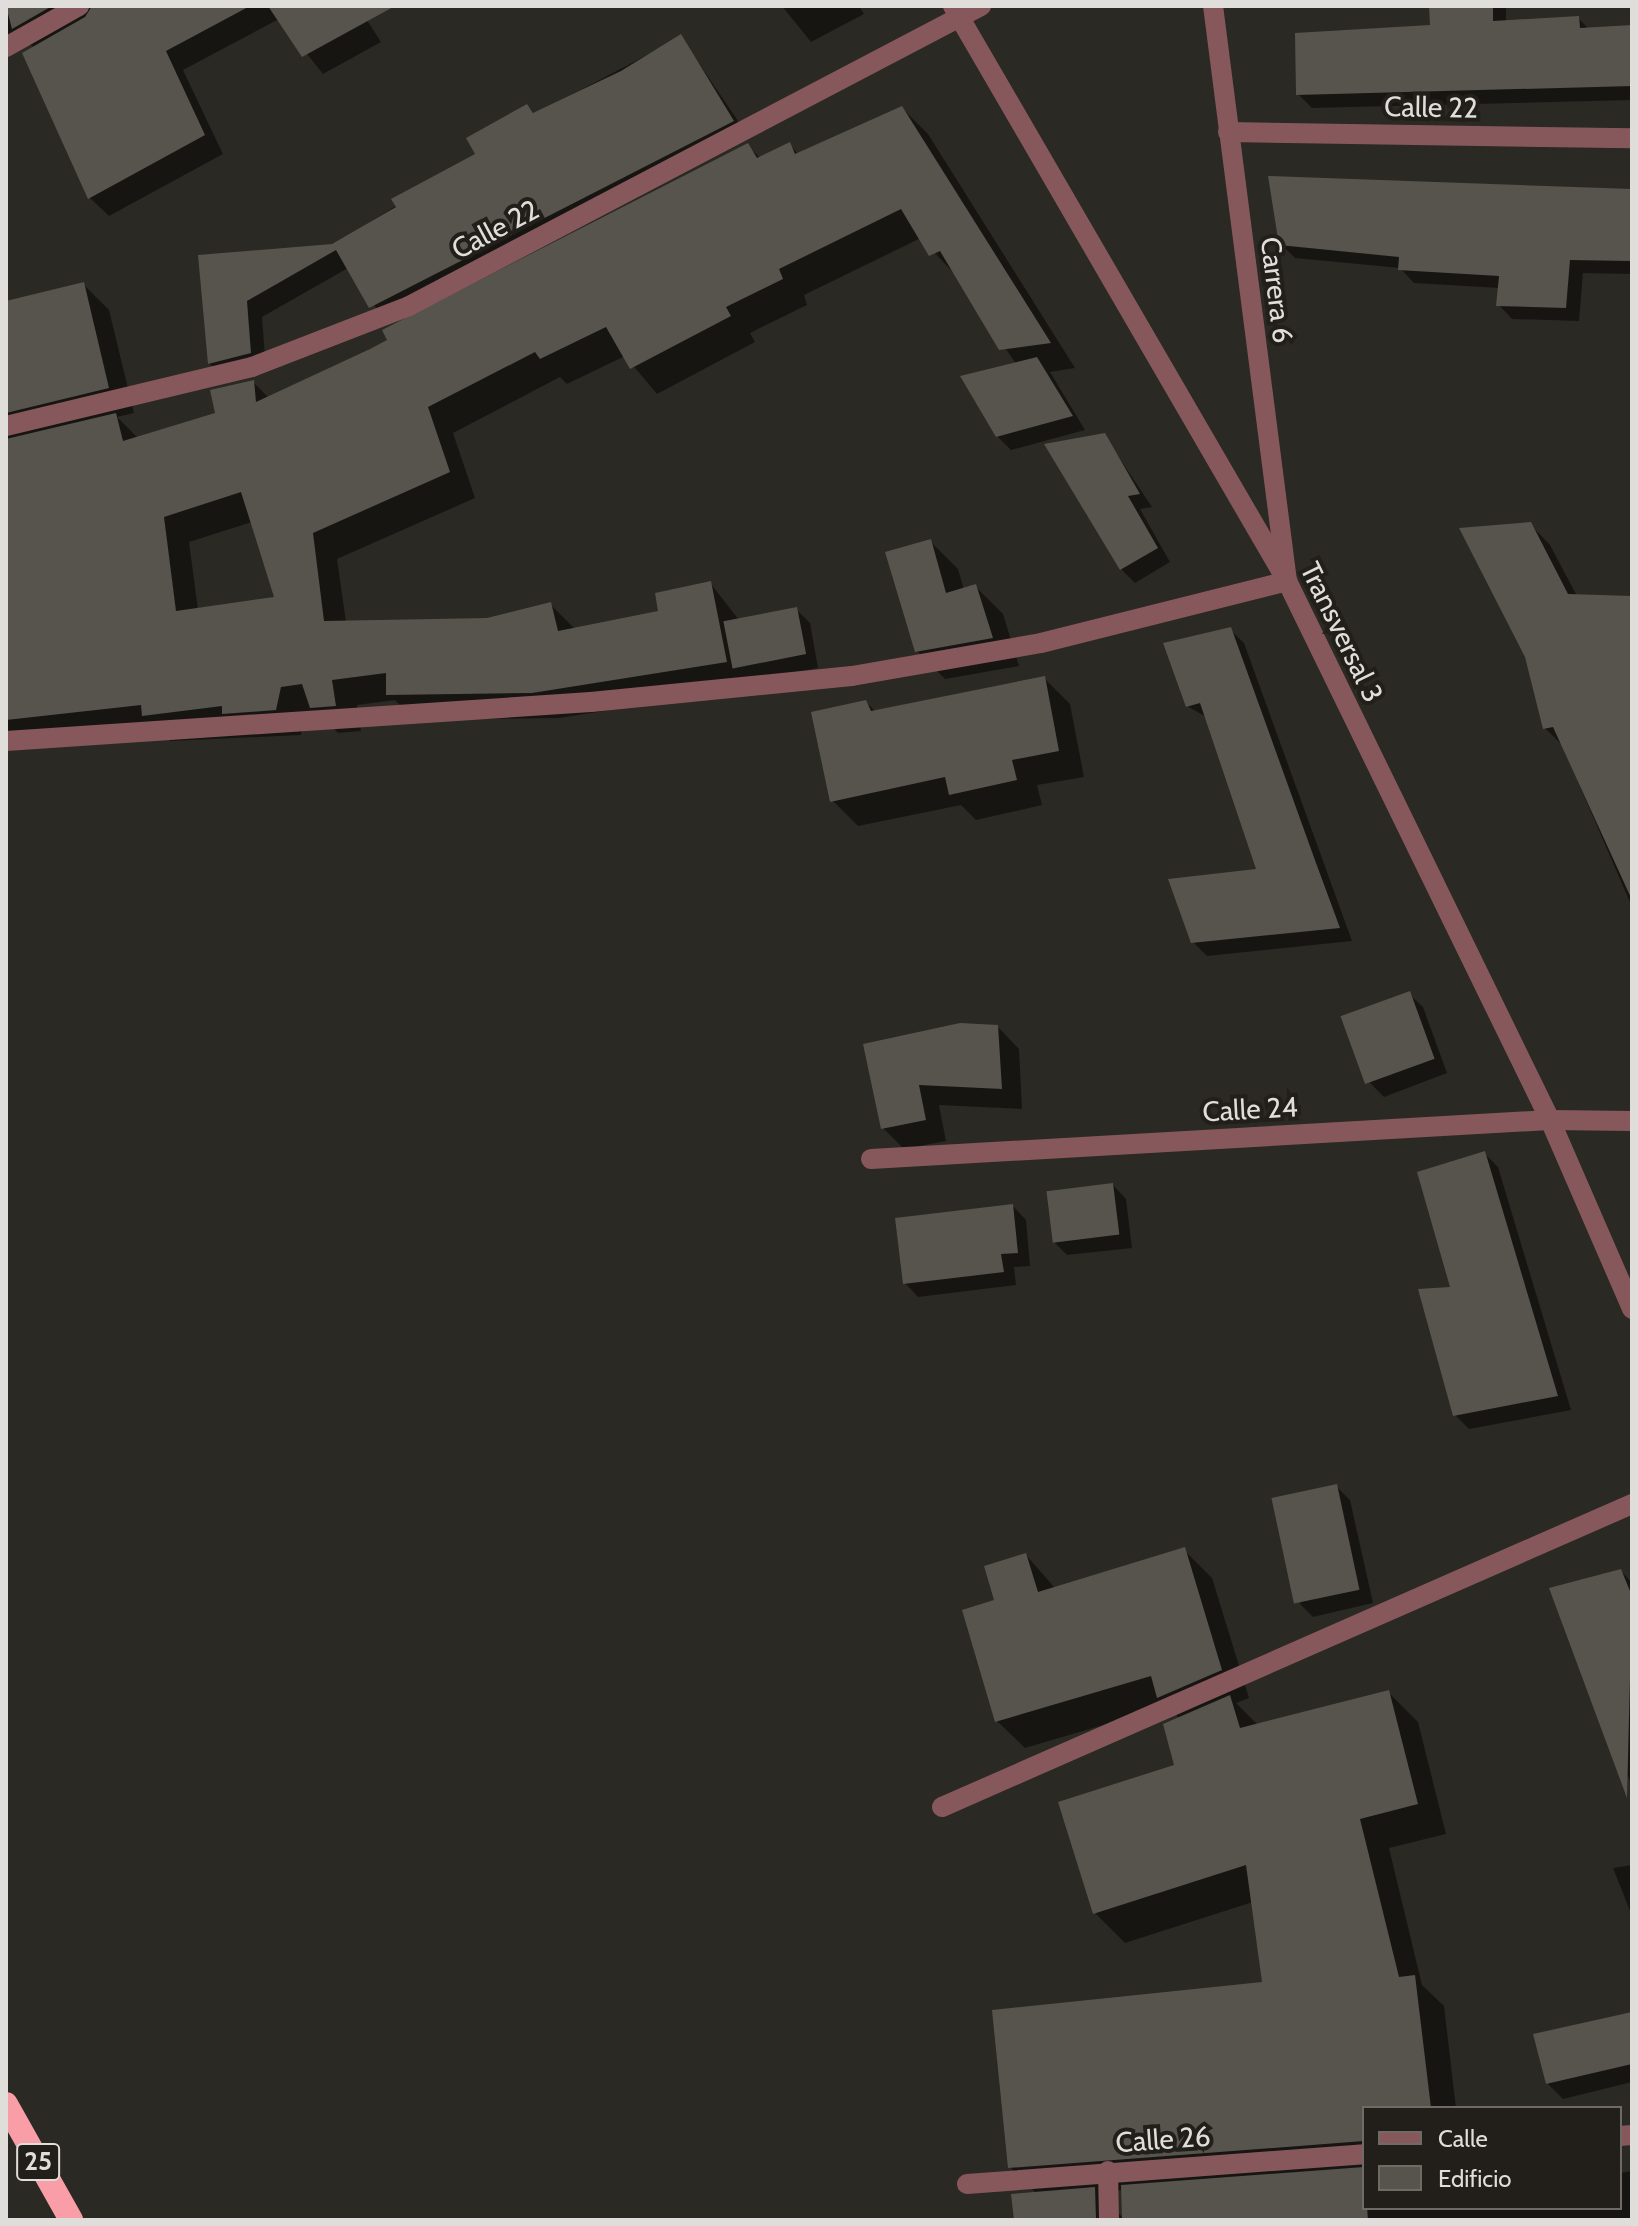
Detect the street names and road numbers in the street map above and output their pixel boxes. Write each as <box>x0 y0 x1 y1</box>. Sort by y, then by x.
street label: Calle 22 <box>1384 89 1478 125</box>
street label: Calle 22 <box>446 192 544 266</box>
street label: Carrera 6 <box>1254 235 1300 345</box>
street label: Transversal 3 <box>1294 557 1390 707</box>
street label: Calle 24 <box>1202 1090 1298 1128</box>
street label: Calle 26 <box>1114 2119 1212 2159</box>
road number: 25 <box>16 2140 60 2184</box>

